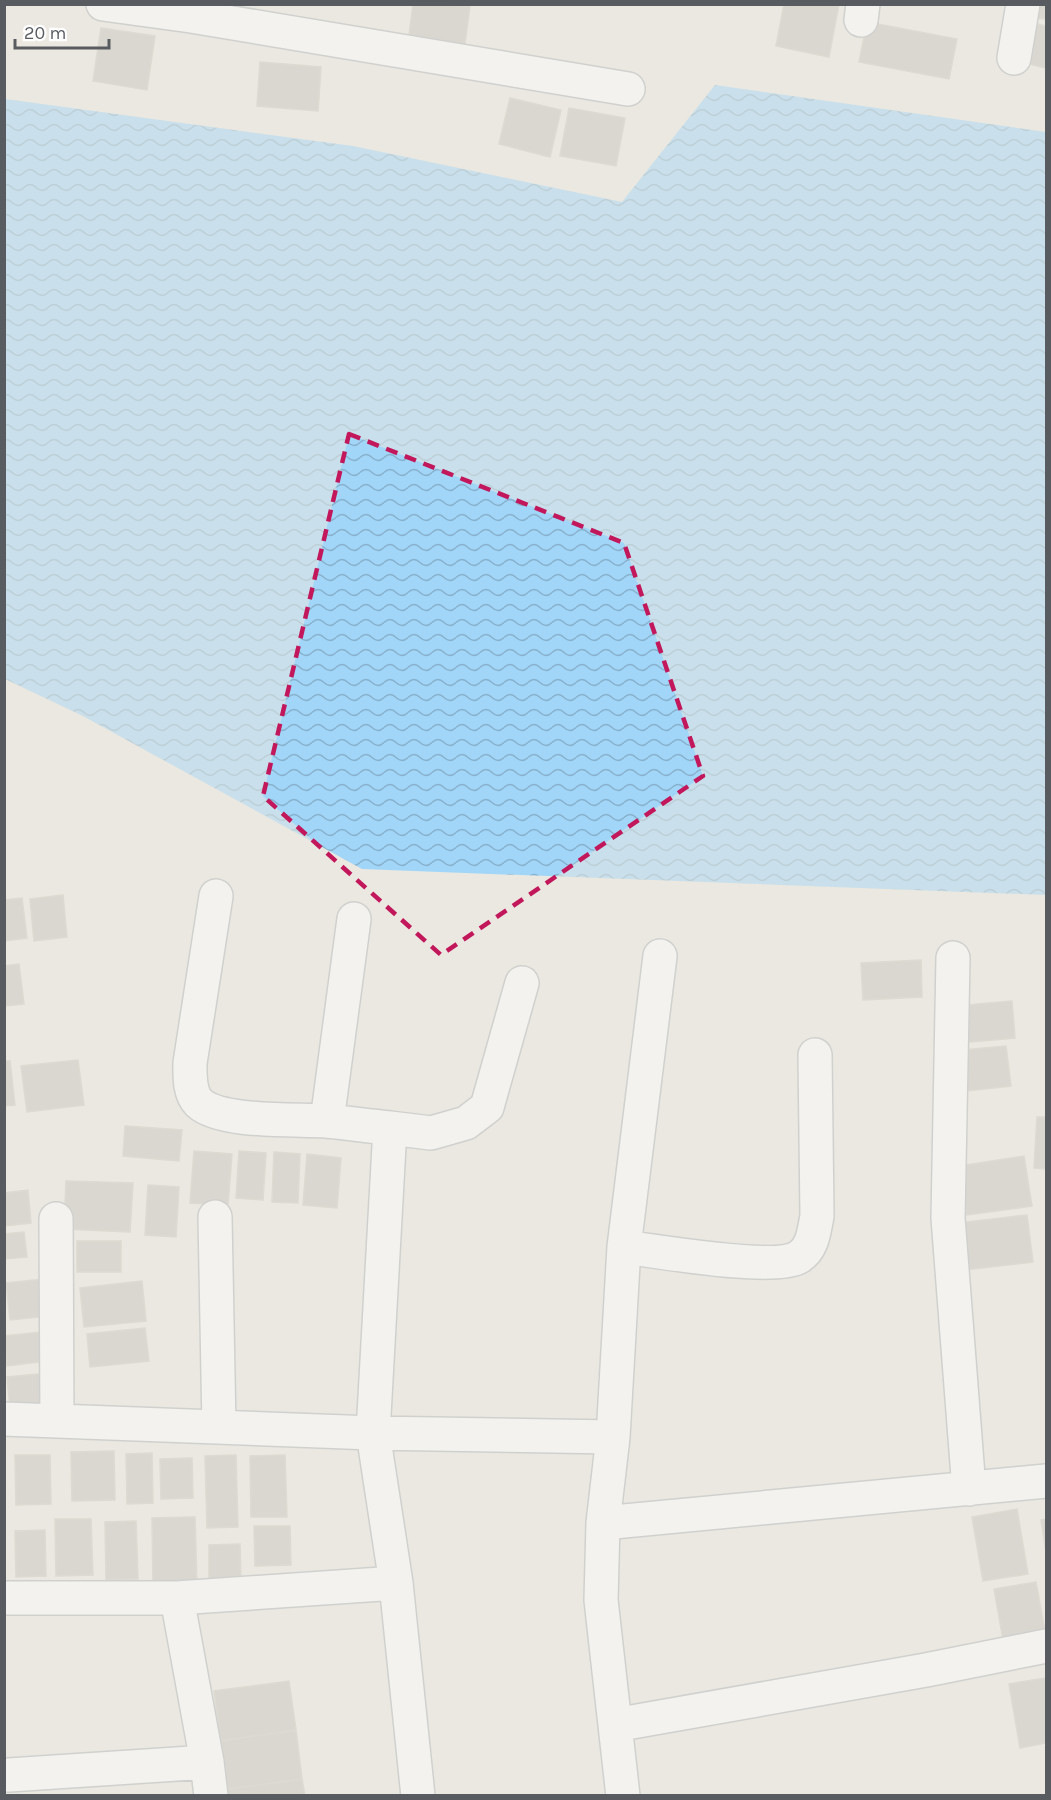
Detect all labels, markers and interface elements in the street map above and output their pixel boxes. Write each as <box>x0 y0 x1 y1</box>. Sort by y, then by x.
scale bar <box>15 12 110 50</box>
text: 20 m <box>24 22 66 44</box>

